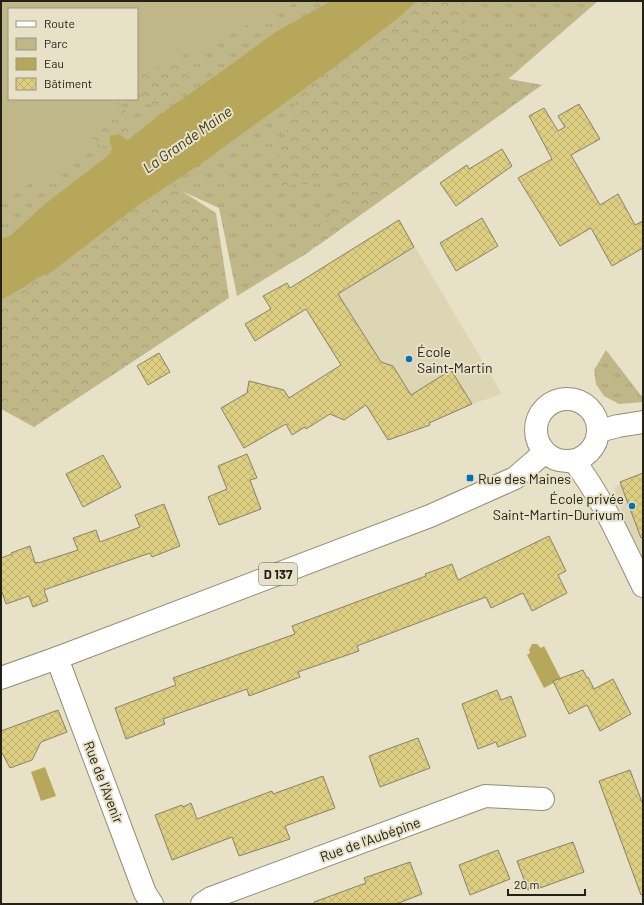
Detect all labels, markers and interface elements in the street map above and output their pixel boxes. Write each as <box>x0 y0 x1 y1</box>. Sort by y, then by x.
legend <box>8 8 138 100</box>
text: Route <box>44 16 75 30</box>
text: Parc <box>44 36 68 50</box>
text: Eau <box>44 56 64 70</box>
text: Bâtiment <box>44 76 92 90</box>
water label: La Grande Maine <box>139 101 235 176</box>
place label: École Saint-Martin <box>417 343 493 376</box>
marker: École Saint-Martin <box>404 354 414 364</box>
place label: Rue des Maines <box>478 470 571 487</box>
marker: Rue des Maines <box>465 473 475 483</box>
place label: École privée Saint-Martin-Durivum <box>493 490 624 523</box>
marker: École privée Saint-Martin-Durivum <box>627 501 637 511</box>
road number: D 137 <box>259 563 297 585</box>
street label: Rue de l'Avenir <box>81 738 127 826</box>
street label: Rue de l'Aubépine <box>317 813 423 865</box>
scale bar <box>508 871 585 897</box>
text: 20 m <box>514 877 540 891</box>

